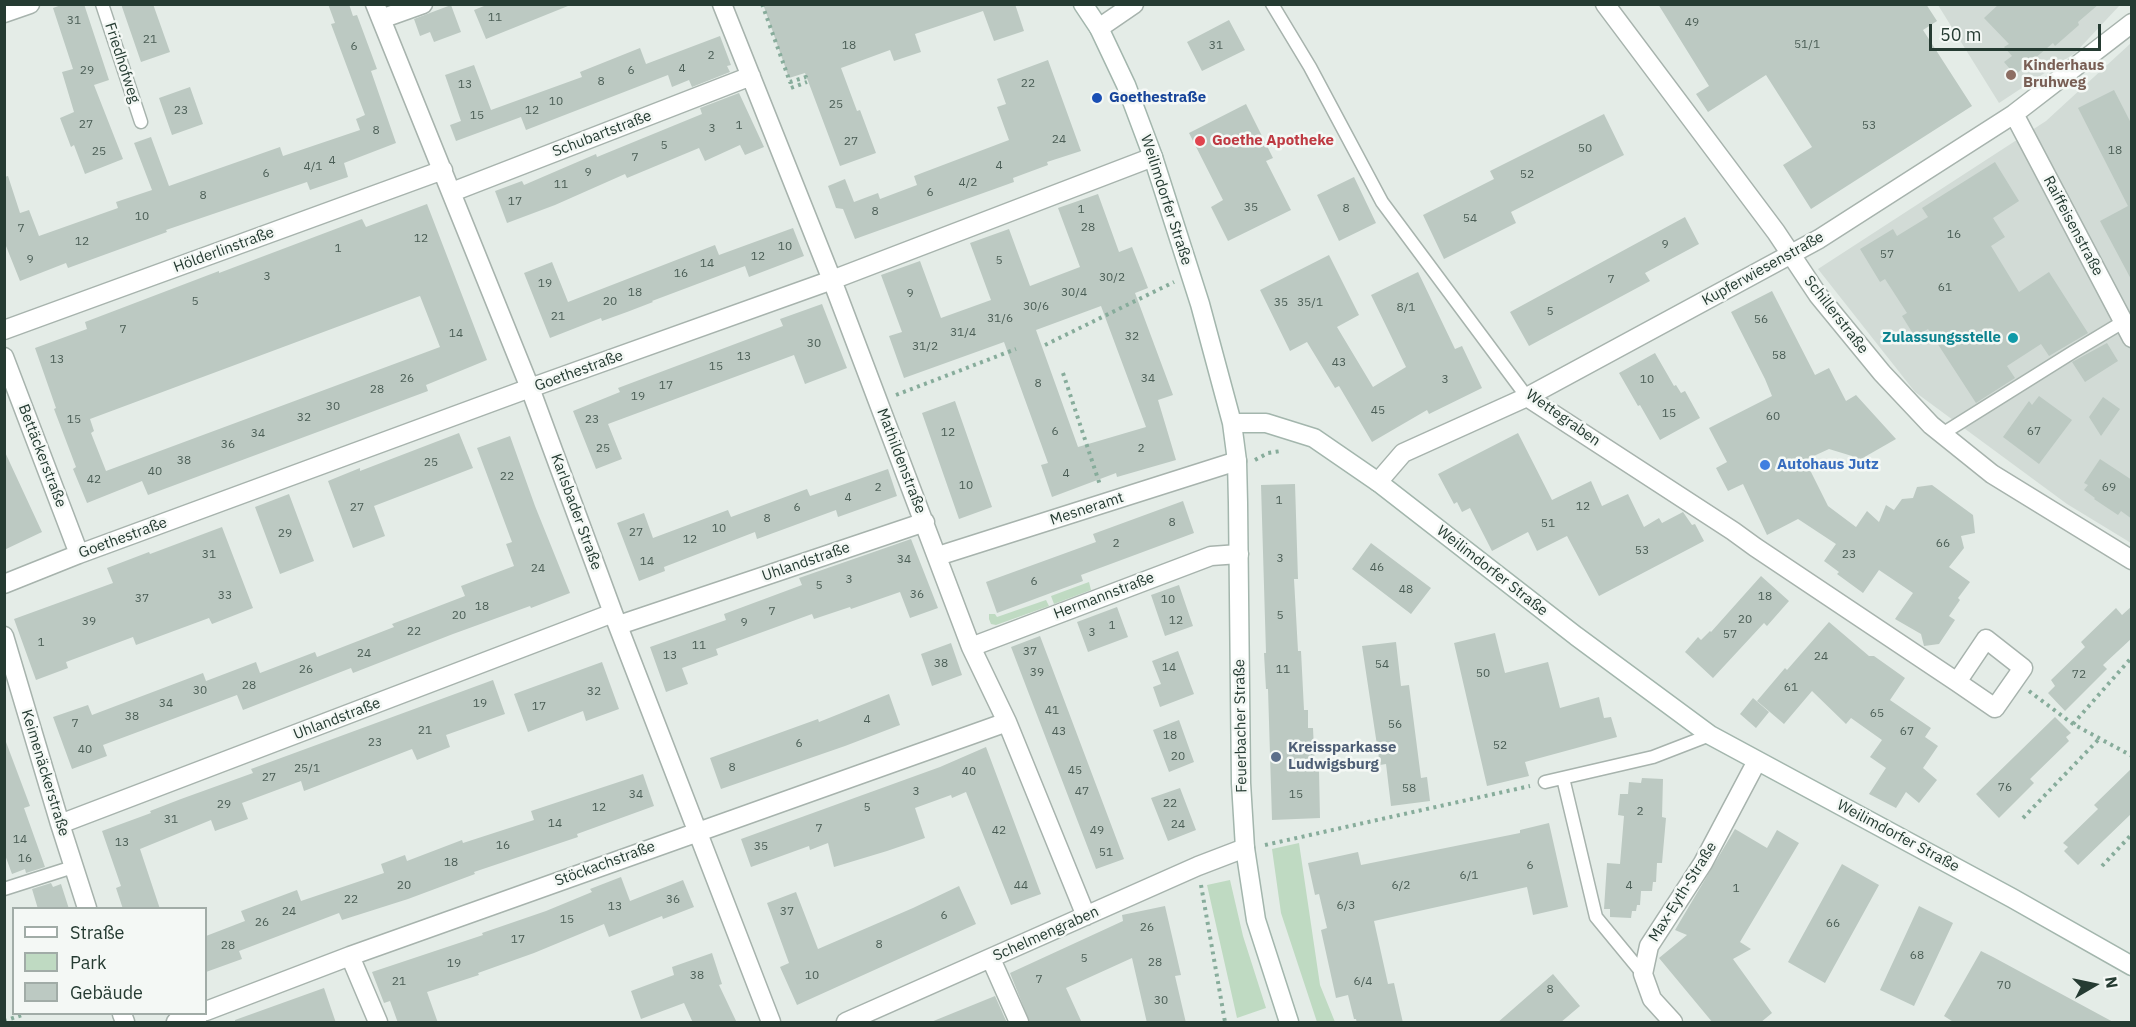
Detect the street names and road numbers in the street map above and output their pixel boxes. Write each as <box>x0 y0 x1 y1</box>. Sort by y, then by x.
street label: Friedhofweg <box>101 20 143 106</box>
street label: Schubartstraße <box>550 107 654 161</box>
street label: Weilimdorfer Straße <box>1136 133 1196 267</box>
street label: Raiffeisenstraße <box>2039 173 2107 279</box>
street label: Hölderlinstraße <box>171 223 277 277</box>
street label: Kupferwiesenstraße <box>1699 228 1827 310</box>
street label: Schillerstraße <box>1800 272 1872 358</box>
street label: Goethestraße <box>532 347 626 395</box>
street label: Wettegraben <box>1522 386 1604 450</box>
street label: Bettäckerstraße <box>14 402 70 510</box>
street label: Mathildenstraße <box>873 406 929 516</box>
street label: Karlsbader Straße <box>547 452 605 572</box>
street label: Mesneramt <box>1048 489 1126 529</box>
street label: Goethestraße <box>76 514 170 562</box>
street label: Weilimdorfer Straße <box>1433 522 1551 620</box>
street label: Uhlandstraße <box>760 539 852 585</box>
street label: Hermannstraße <box>1051 569 1157 623</box>
street label: Feuerbacher Straße <box>1231 659 1251 793</box>
street label: Uhlandstraße <box>291 694 383 744</box>
street label: Keimenäckerstraße <box>17 707 73 839</box>
street label: Weilimdorfer Straße <box>1834 796 1962 876</box>
street label: Stöckachstraße <box>552 837 658 891</box>
street label: Max-Eyth-Straße <box>1645 839 1721 945</box>
street label: Schelmengraben <box>990 903 1102 965</box>

